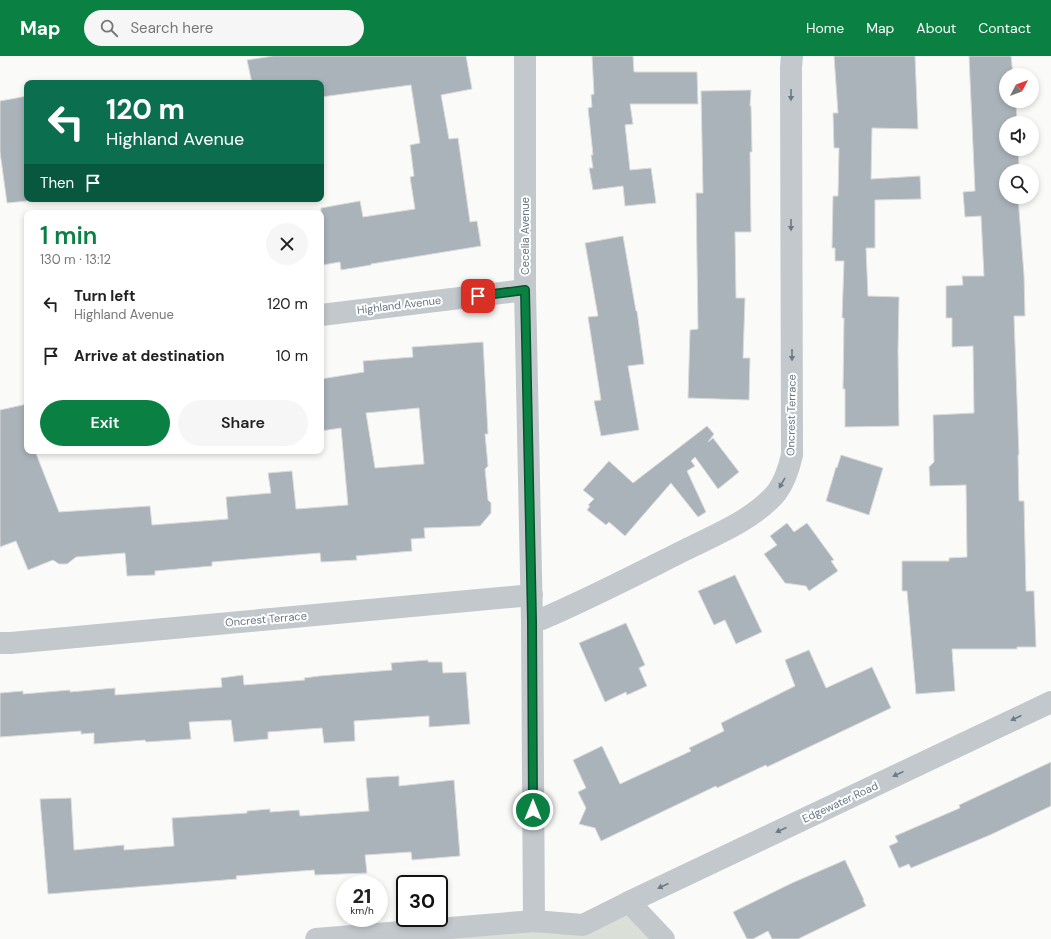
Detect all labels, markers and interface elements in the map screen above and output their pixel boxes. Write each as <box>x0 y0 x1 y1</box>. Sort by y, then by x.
search box <box>84 10 364 46</box>
text: Map <box>20 16 60 41</box>
icon: search <box>98 17 120 39</box>
text: Search here <box>130 18 213 38</box>
text: Home <box>806 19 844 37</box>
text: Map <box>866 19 894 37</box>
text: About <box>916 19 956 37</box>
text: Contact <box>978 19 1031 37</box>
north arrow <box>999 68 1039 108</box>
map controls <box>999 68 1039 204</box>
one-way arrow <box>788 89 794 102</box>
text: 120 m <box>106 91 185 128</box>
icon: left <box>40 96 92 148</box>
button: sound <box>999 116 1039 156</box>
text: Highland Avenue <box>106 127 244 151</box>
button: search <box>999 164 1039 204</box>
icon: arrive <box>82 172 104 194</box>
text: Then <box>40 173 74 193</box>
street label: Cecelia Avenue <box>518 197 532 275</box>
one-way arrow <box>788 219 794 232</box>
text: 1 min <box>40 220 97 251</box>
button: close <box>266 223 308 265</box>
text: 130 m · 13:12 <box>40 251 111 268</box>
pin <box>461 279 495 313</box>
icon: arrive <box>467 285 489 307</box>
text: Turn left <box>74 286 135 306</box>
icon: left <box>40 293 62 315</box>
street label: Highland Avenue <box>356 293 442 317</box>
text: 120 m <box>267 294 308 314</box>
text: Highland Avenue <box>74 306 174 323</box>
icon: arrive <box>40 345 62 367</box>
text: Arrive at destination <box>74 346 225 366</box>
text: 10 m <box>276 346 308 366</box>
one-way arrow <box>789 349 795 362</box>
street label: Oncrest Terrace <box>783 374 799 456</box>
button: Exit <box>40 400 170 446</box>
button: Share <box>178 400 308 446</box>
one-way arrow <box>778 478 786 488</box>
street label: Oncrest Terrace <box>225 608 307 630</box>
one-way arrow <box>1010 715 1021 721</box>
one-way arrow <box>893 771 904 777</box>
street label: Edgewater Road <box>800 778 880 826</box>
position arrow <box>512 789 554 831</box>
one-way arrow <box>775 827 787 833</box>
speed limit sign: 30 <box>396 875 448 927</box>
text: 21 <box>353 883 371 909</box>
one-way arrow <box>658 883 669 889</box>
text: km/h <box>350 904 374 917</box>

